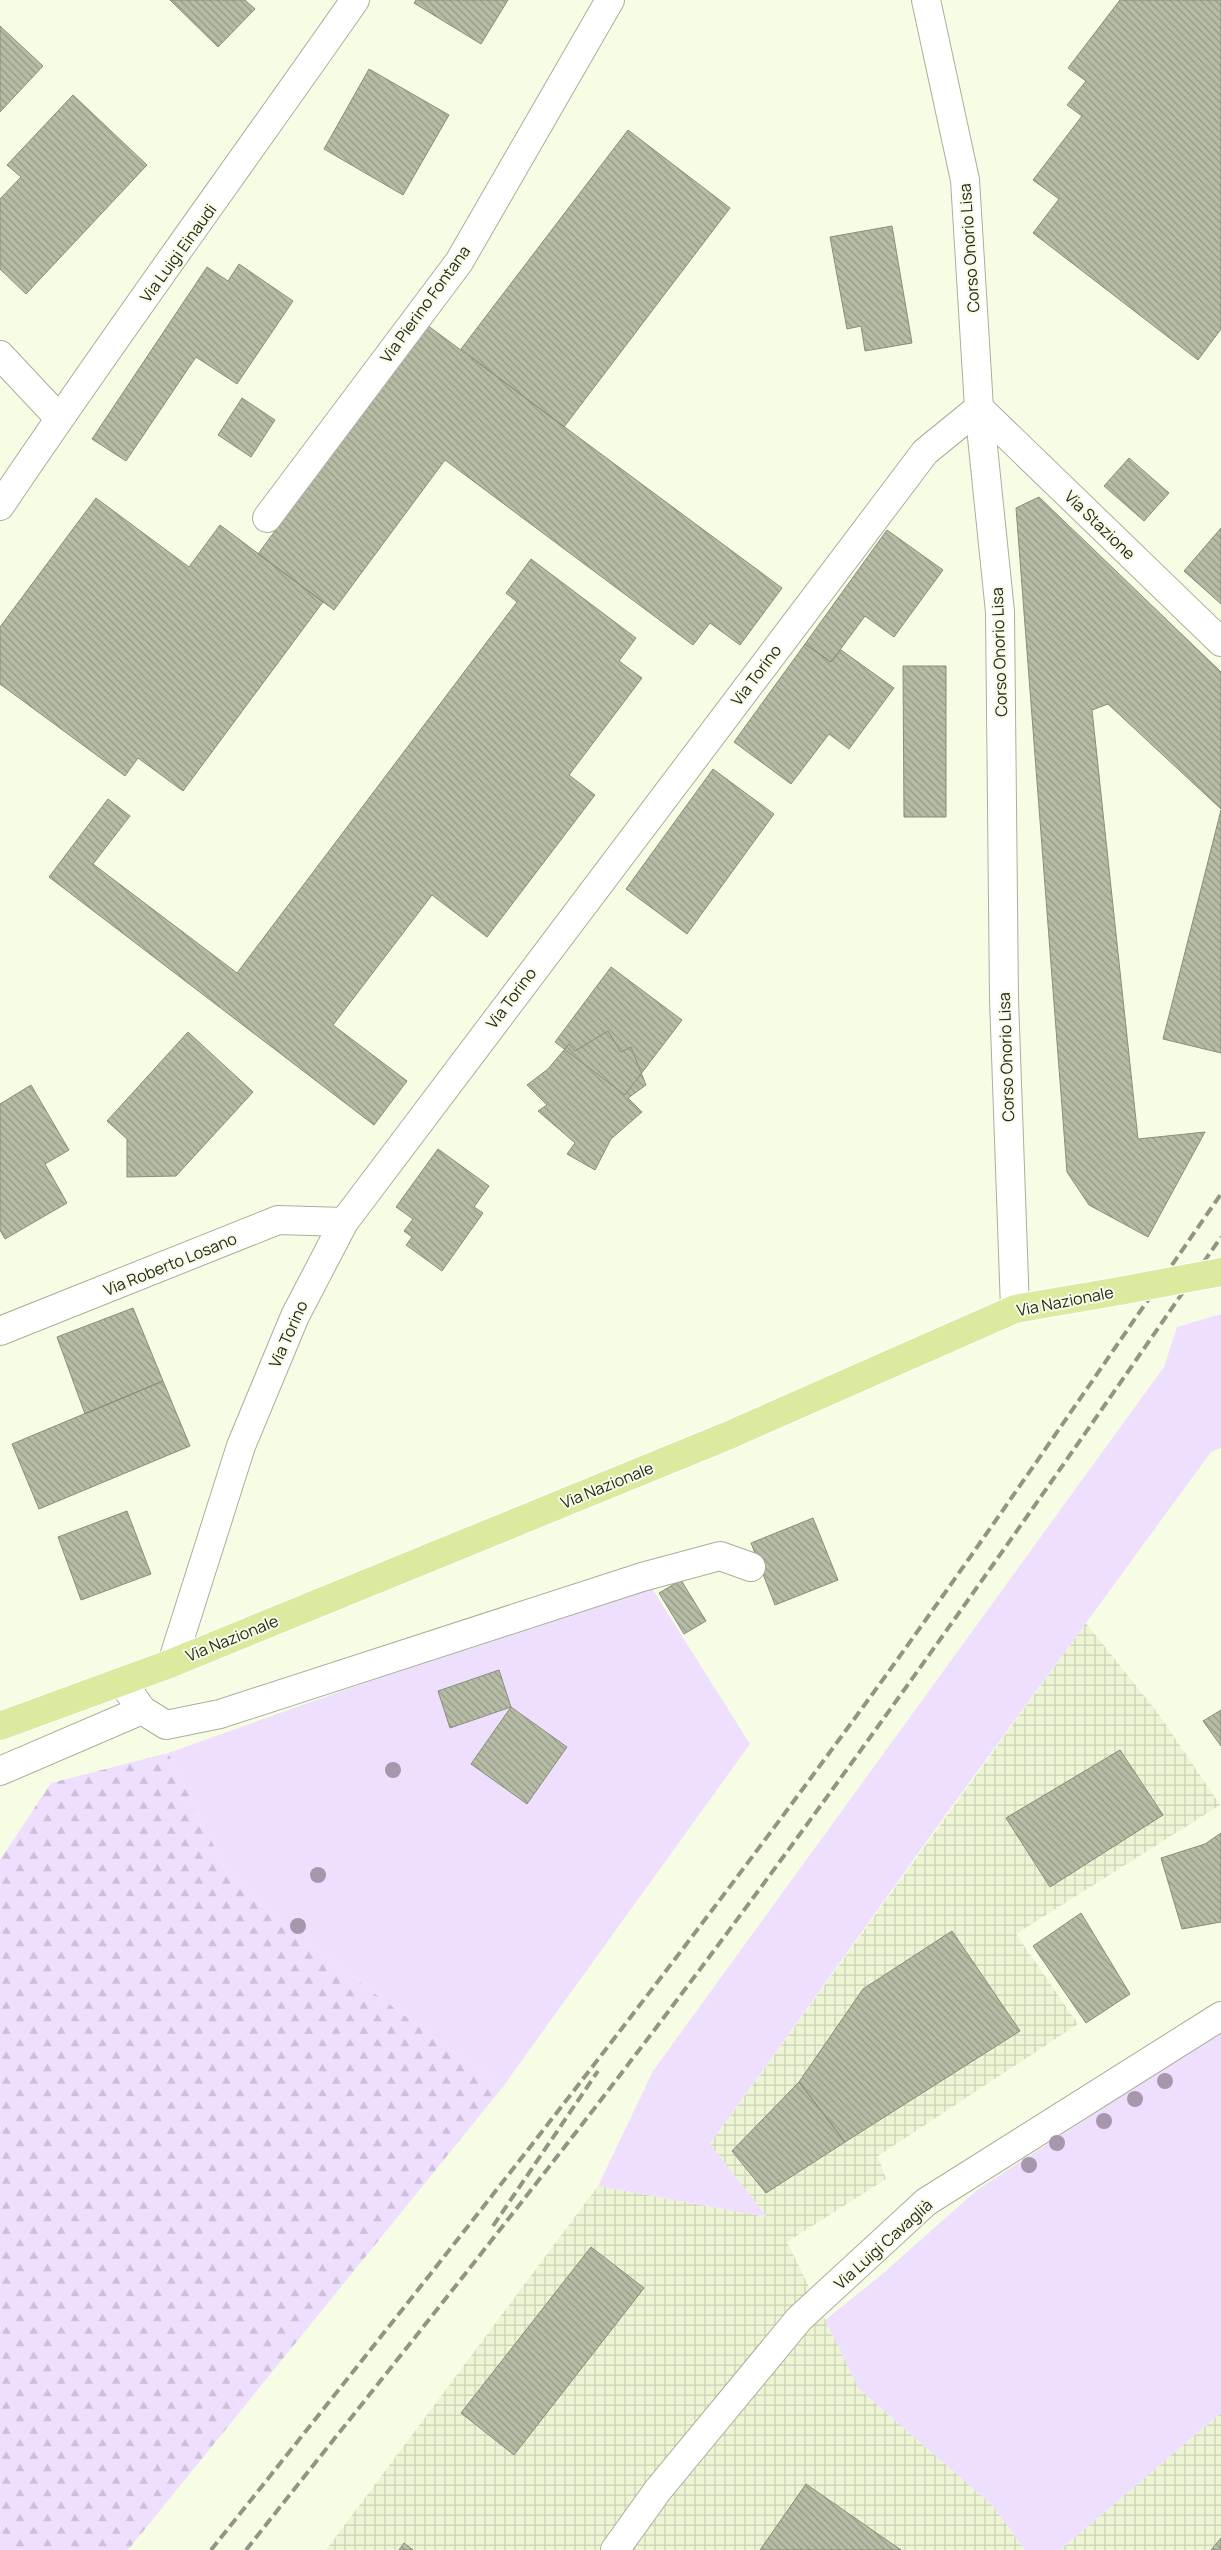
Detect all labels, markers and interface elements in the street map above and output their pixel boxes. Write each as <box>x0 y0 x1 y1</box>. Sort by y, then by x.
street label: Corso Onorio Lisa <box>954 183 984 313</box>
street label: Via Luigi Einaudi <box>135 199 221 307</box>
street label: Via Pierino Fontana <box>375 241 475 367</box>
street label: Via Stazione <box>1060 486 1140 564</box>
street label: Corso Onorio Lisa <box>986 587 1012 717</box>
street label: Via Torino <box>726 640 786 710</box>
street label: Via Torino <box>481 963 541 1033</box>
street label: Corso Onorio Lisa <box>993 992 1019 1122</box>
street label: Via Roberto Losano <box>100 1227 240 1301</box>
street label: Via Nazionale <box>1015 1281 1115 1321</box>
street label: Via Torino <box>263 1297 313 1371</box>
street label: Via Nazionale <box>557 1456 657 1514</box>
street label: Via Nazionale <box>182 1609 282 1667</box>
street label: Via Luigi Cavaglià <box>829 2194 937 2294</box>

